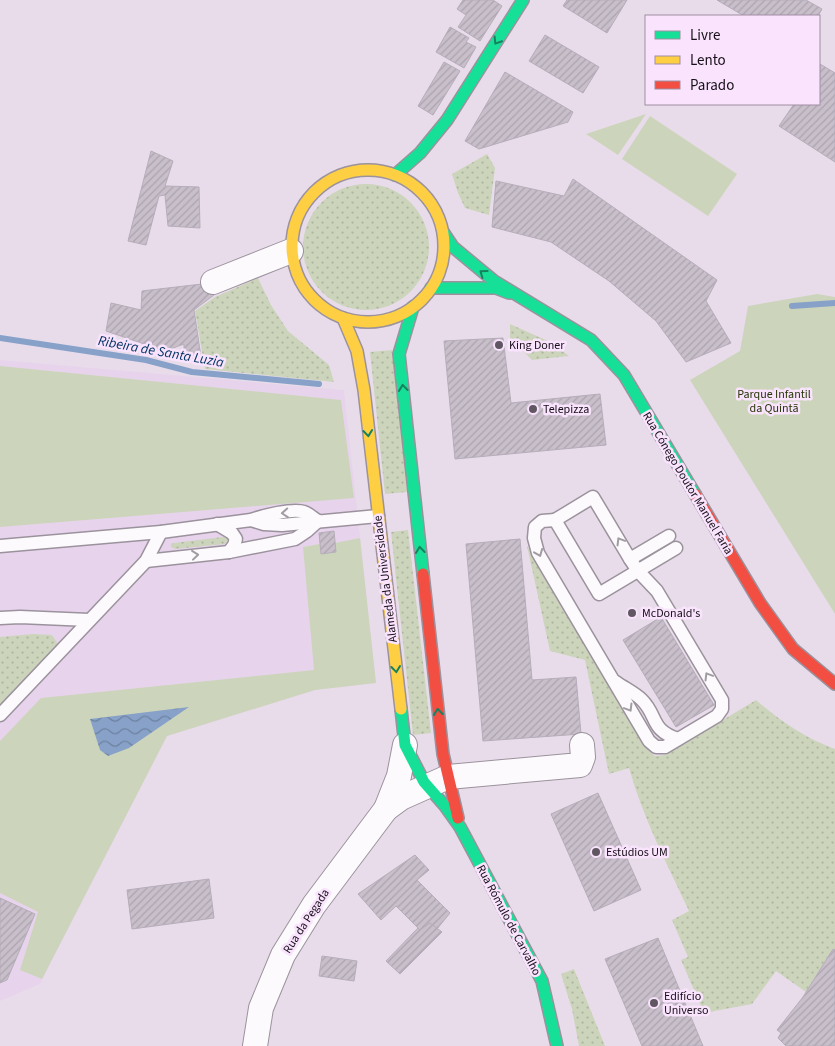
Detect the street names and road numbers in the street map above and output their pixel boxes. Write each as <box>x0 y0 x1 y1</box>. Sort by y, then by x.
street label: Rua Cónego Doutor Manuel Faria <box>638 409 737 558</box>
street label: Alameda da Universidade <box>369 514 402 643</box>
street label: Rua Rómulo de Carvalho <box>472 862 545 979</box>
street label: Rua da Pegada <box>279 886 334 957</box>

